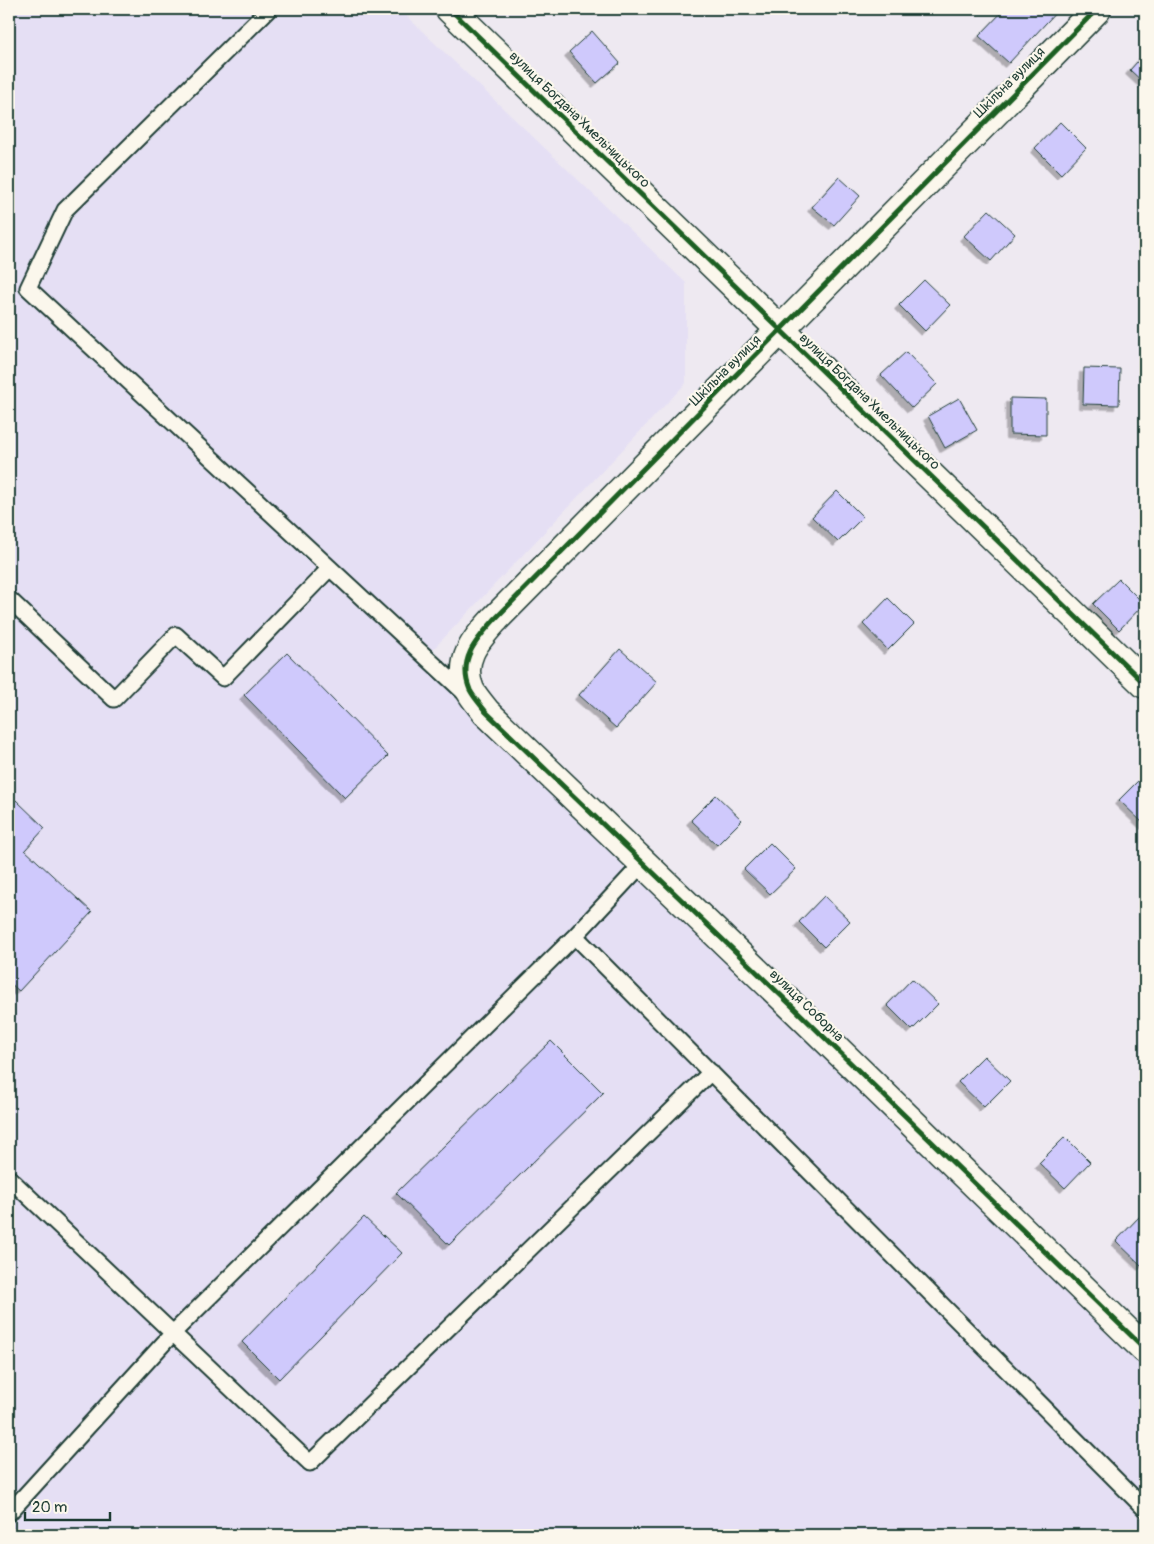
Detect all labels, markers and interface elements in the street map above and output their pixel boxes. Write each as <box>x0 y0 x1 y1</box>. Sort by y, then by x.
street label: Шкільна вулиця <box>970 43 1048 121</box>
street label: вулиця Богдана Хмельницького <box>506 47 654 192</box>
street label: вулиця Богдана Хмельницького <box>796 329 944 474</box>
street label: Шкільна вулиця <box>686 331 764 409</box>
street label: вулиця Соборна <box>766 966 847 1045</box>
scale bar <box>25 1489 110 1521</box>
text: 20 m <box>32 1498 67 1517</box>

